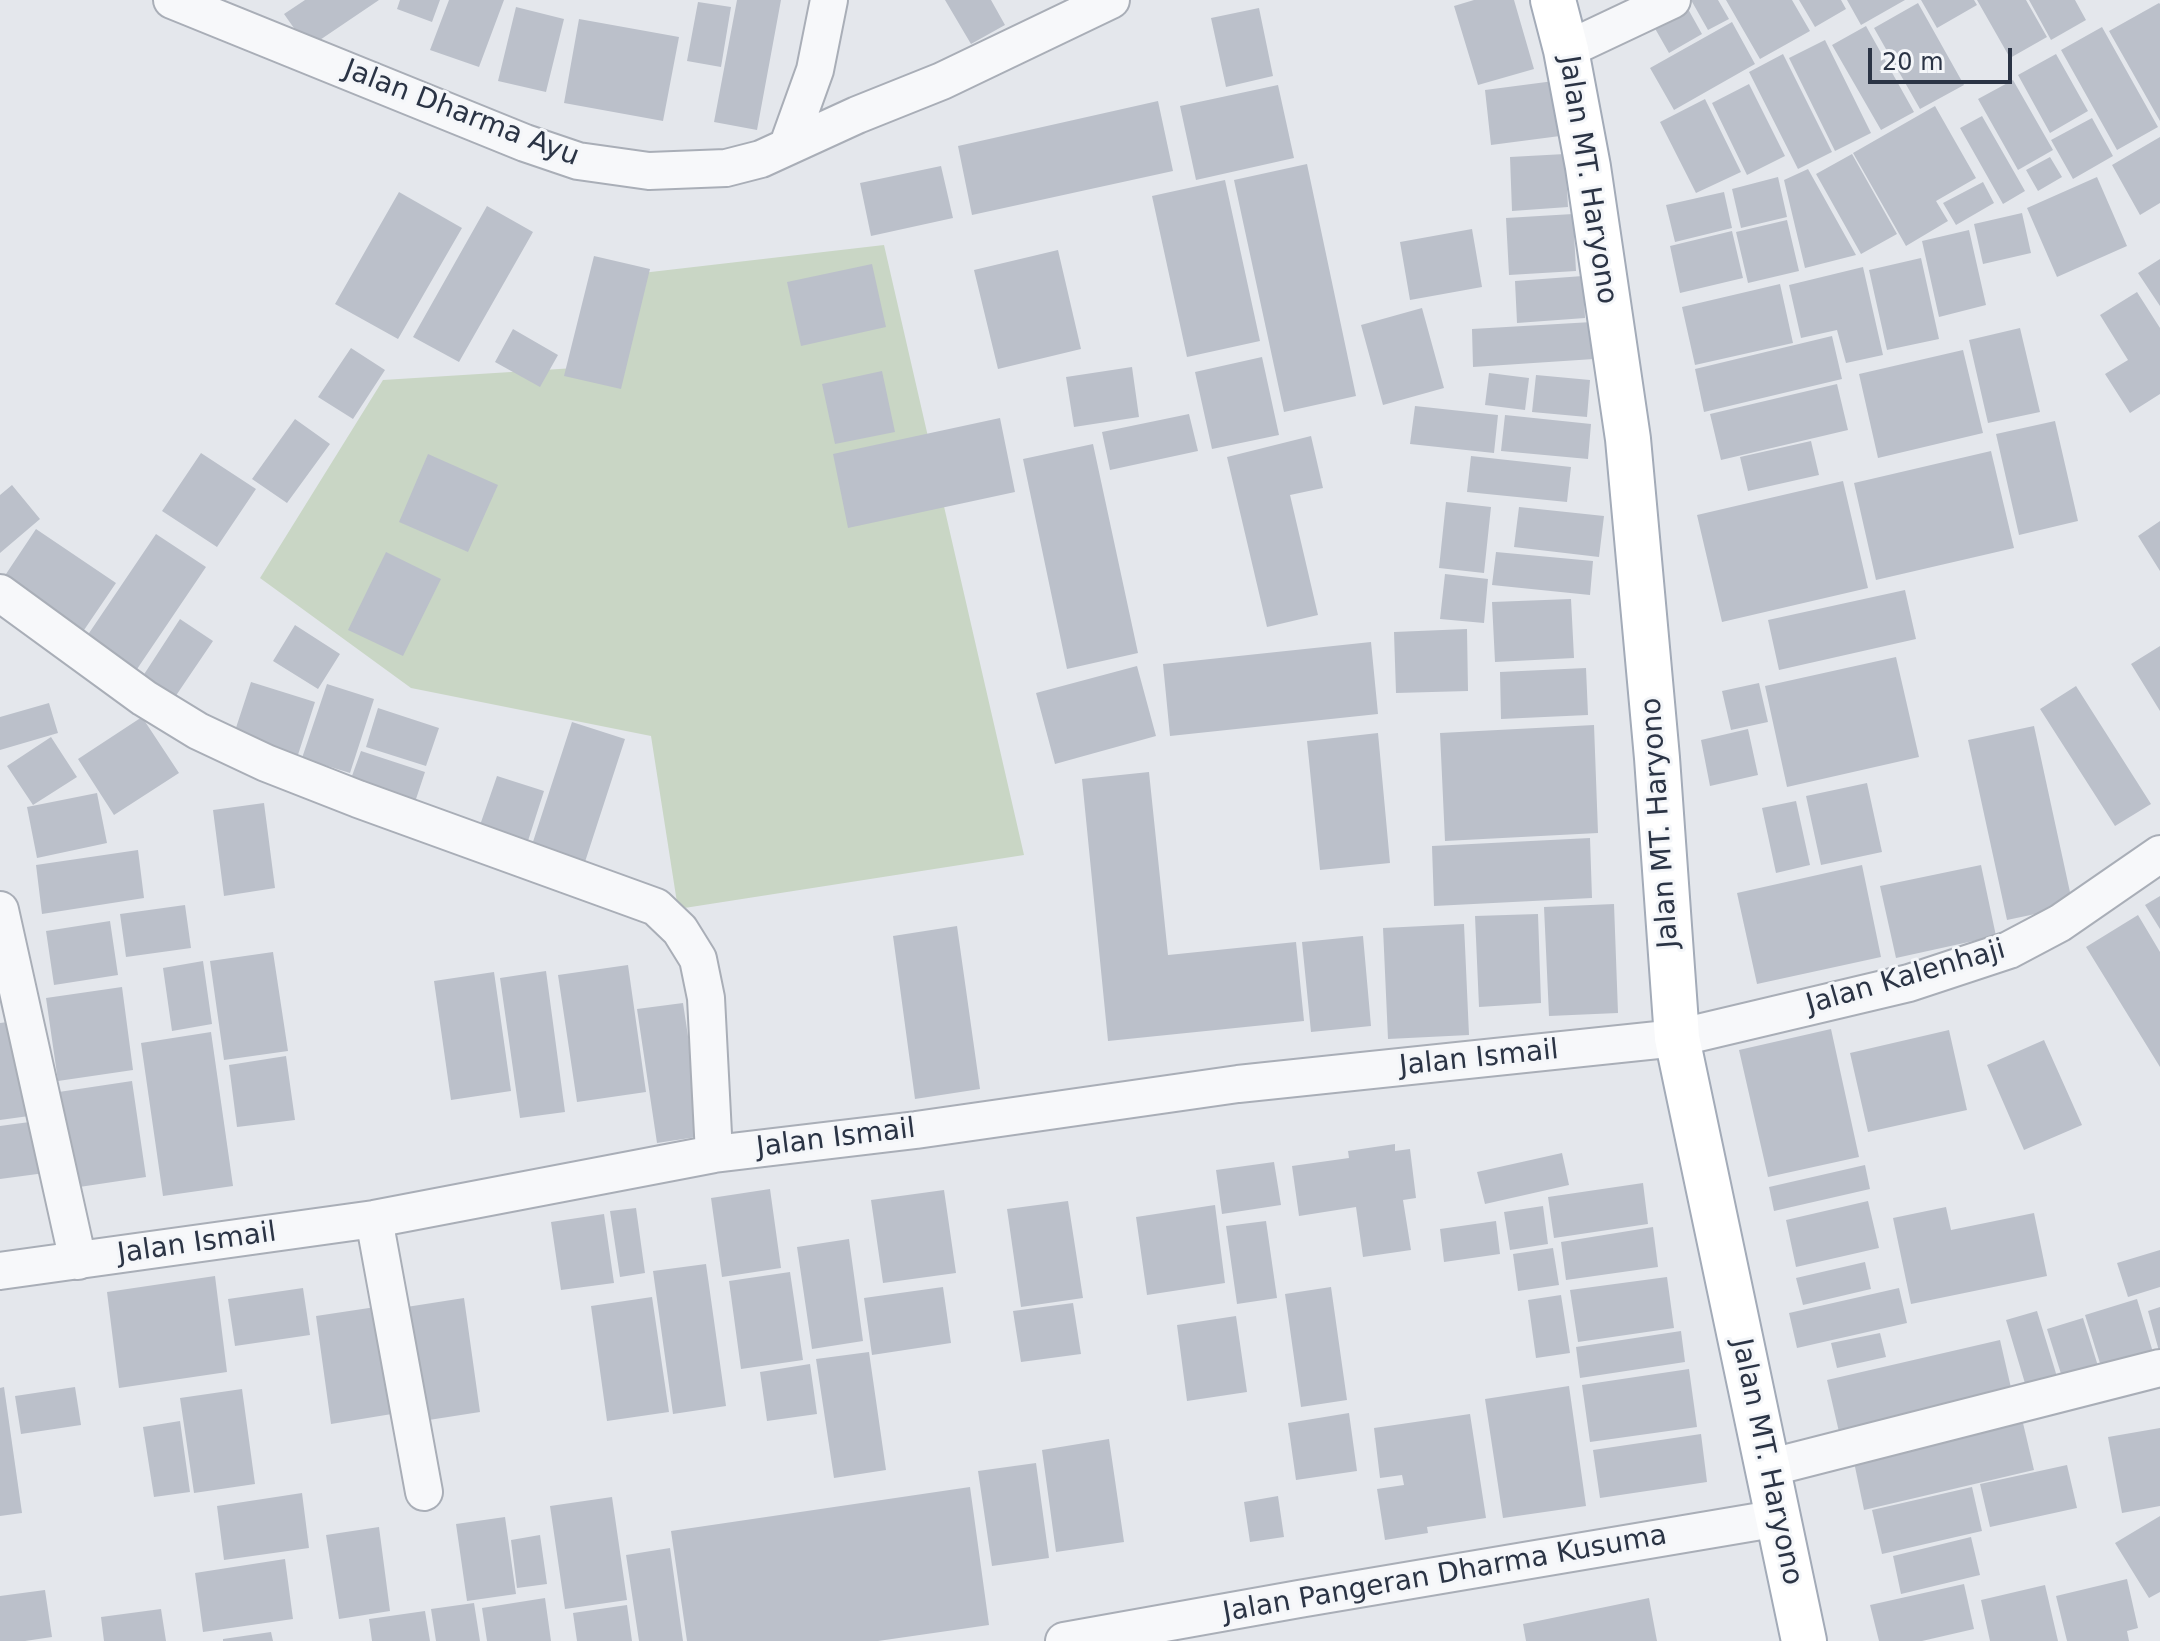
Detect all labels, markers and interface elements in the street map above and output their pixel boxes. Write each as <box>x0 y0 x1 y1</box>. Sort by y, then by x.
scale bar <box>1872 32 2016 82</box>
text: 20 m <box>1882 48 1944 76</box>
street label: Jalan MT. Haryono <box>1551 53 1623 307</box>
street label: Jalan Dharma Ayu <box>339 54 583 174</box>
street label: Jalan MT. Haryono <box>1635 697 1687 949</box>
street label: Jalan Kalenhaji <box>1803 934 2009 1022</box>
street label: Jalan Ismail <box>1398 1034 1560 1084</box>
street label: Jalan Ismail <box>755 1113 917 1165</box>
street label: Jalan Ismail <box>116 1216 278 1272</box>
street label: Jalan MT. Haryono <box>1723 1336 1809 1588</box>
street label: Jalan Pangeran Dharma Kusuma <box>1220 1519 1670 1631</box>

